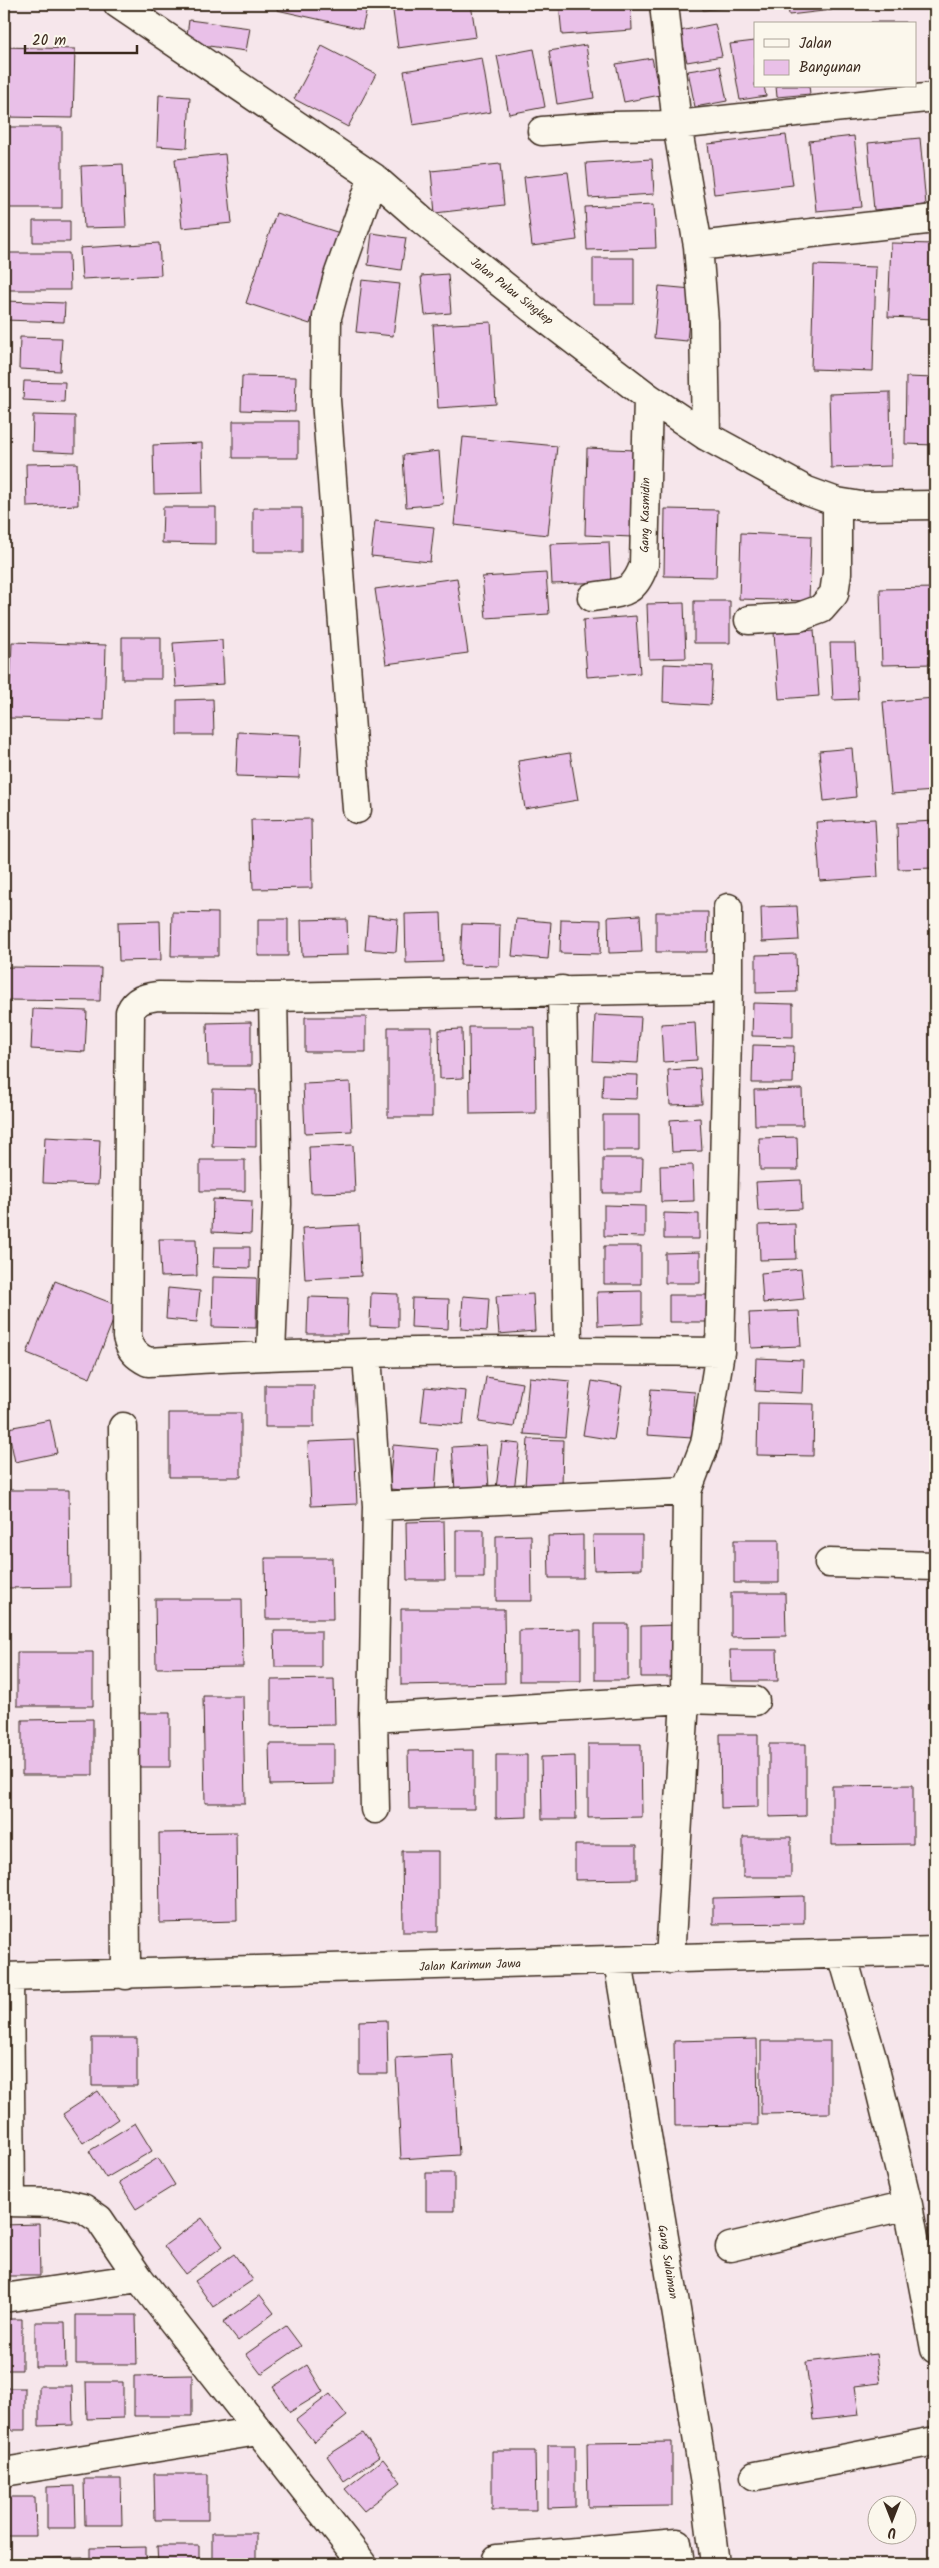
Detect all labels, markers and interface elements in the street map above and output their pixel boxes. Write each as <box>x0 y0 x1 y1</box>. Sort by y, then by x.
scale bar <box>25 22 138 54</box>
legend <box>754 22 916 88</box>
text: 20 m <box>32 29 66 53</box>
text: Jalan <box>799 32 832 56</box>
text: Bangunan <box>799 56 861 80</box>
street label: Jalan Pulau Singkep <box>466 253 557 330</box>
street label: Gang Kasmidin <box>635 477 656 553</box>
street label: Jalan Karimun Jawa <box>419 1954 522 1977</box>
street label: Gang Sulaiman <box>652 2224 683 2301</box>
north arrow <box>866 2496 916 2546</box>
text: U <box>887 2521 896 2543</box>

